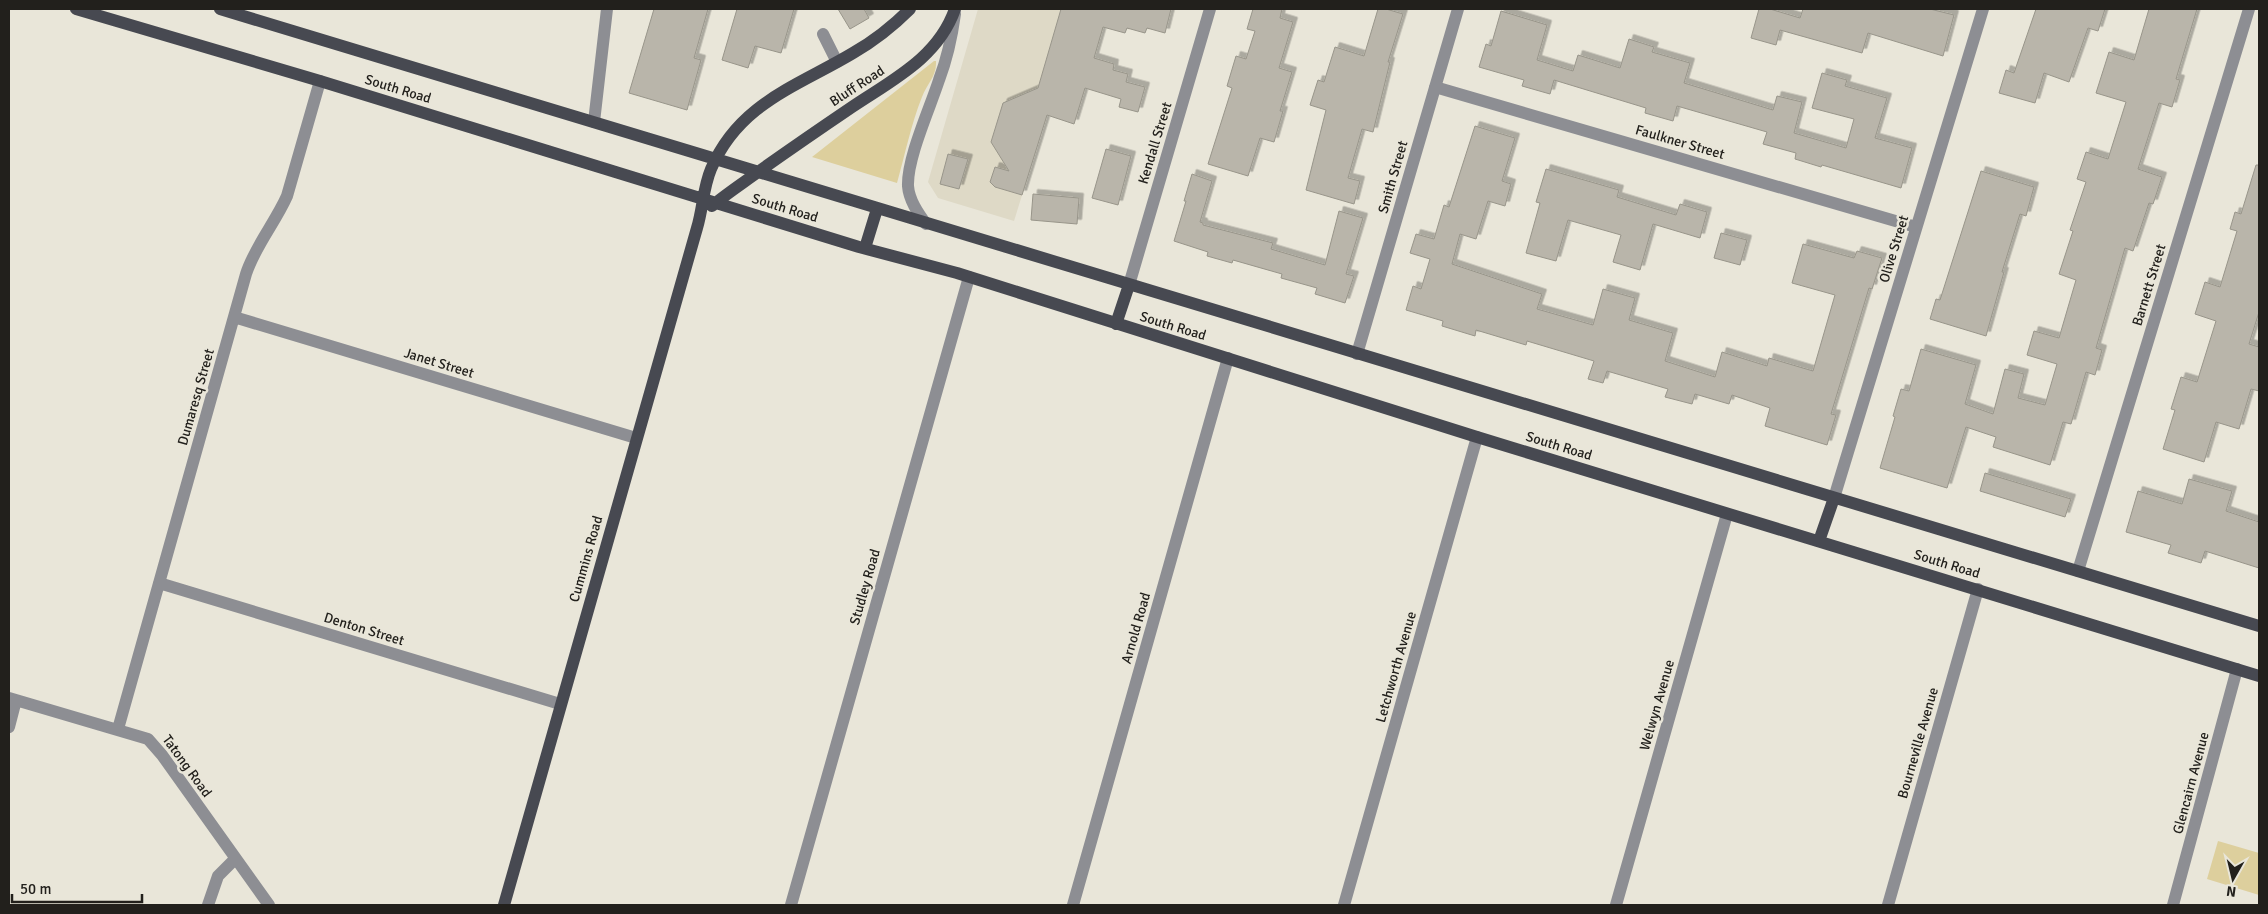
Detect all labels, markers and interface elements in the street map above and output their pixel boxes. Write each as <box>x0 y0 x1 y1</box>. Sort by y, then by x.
street label: Bluff Road <box>826 62 888 110</box>
street label: South Road <box>363 71 433 107</box>
street label: Kendall Street <box>1134 100 1176 186</box>
street label: Faulkner Street <box>1633 121 1727 163</box>
street label: Smith Street <box>1375 139 1411 215</box>
street label: South Road <box>750 190 820 226</box>
street label: Olive Street <box>1876 213 1912 285</box>
street label: Barnett Street <box>2128 242 2170 328</box>
street label: South Road <box>1138 308 1208 344</box>
street label: Janet Street <box>402 344 476 382</box>
street label: Dumaresq Street <box>174 347 218 447</box>
street label: South Road <box>1524 428 1594 464</box>
street label: Cummins Road <box>566 514 606 604</box>
street label: South Road <box>1912 546 1982 582</box>
street label: Studley Road <box>846 547 884 627</box>
street label: Arnold Road <box>1118 591 1154 665</box>
street label: Denton Street <box>322 609 406 649</box>
street label: Letchworth Avenue <box>1372 609 1420 725</box>
street label: Welwyn Avenue <box>1636 658 1678 752</box>
street label: Bourneville Avenue <box>1894 685 1942 801</box>
street label: Glencairn Avenue <box>2169 730 2213 836</box>
street label: Tatong Road <box>159 731 215 801</box>
north arrow <box>2208 854 2258 904</box>
scale bar <box>12 872 142 904</box>
text: 50 m <box>20 880 51 898</box>
text: N <box>2225 882 2237 900</box>

